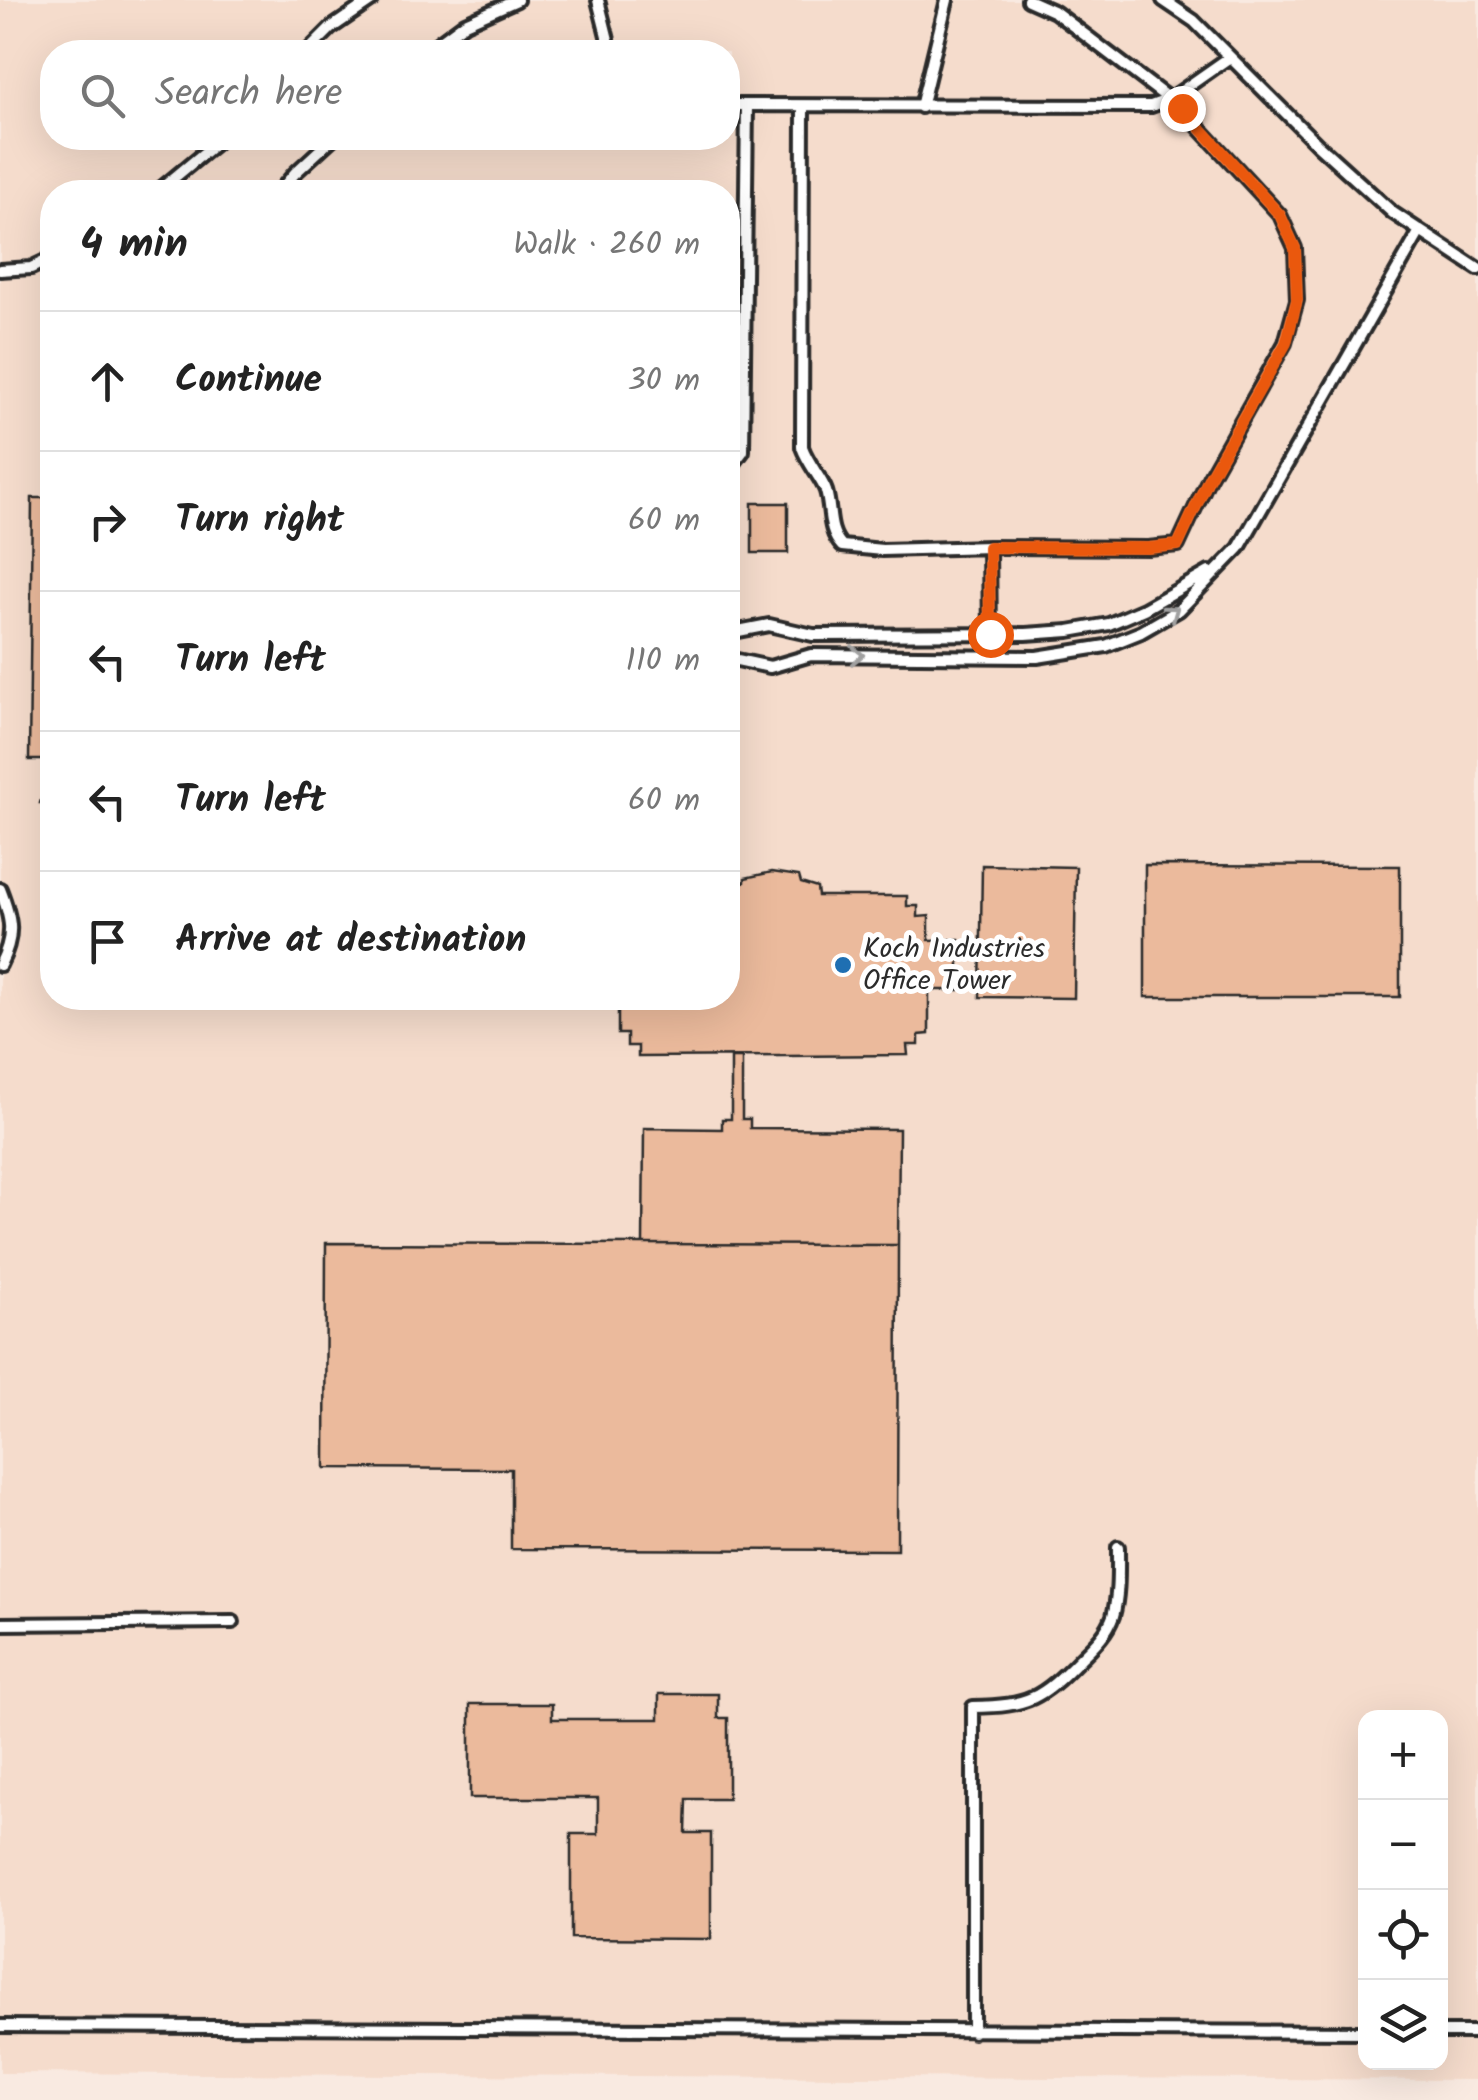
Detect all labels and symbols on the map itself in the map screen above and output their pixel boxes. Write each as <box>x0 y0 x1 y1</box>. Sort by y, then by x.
route end <box>1160 86 1206 132</box>
one-way arrow <box>1161 606 1179 624</box>
route start <box>968 612 1014 658</box>
one-way arrow <box>850 645 866 666</box>
place label: Koch Industries Office Tower <box>863 927 1045 1004</box>
marker: Koch Industries Office Tower <box>832 954 854 976</box>

